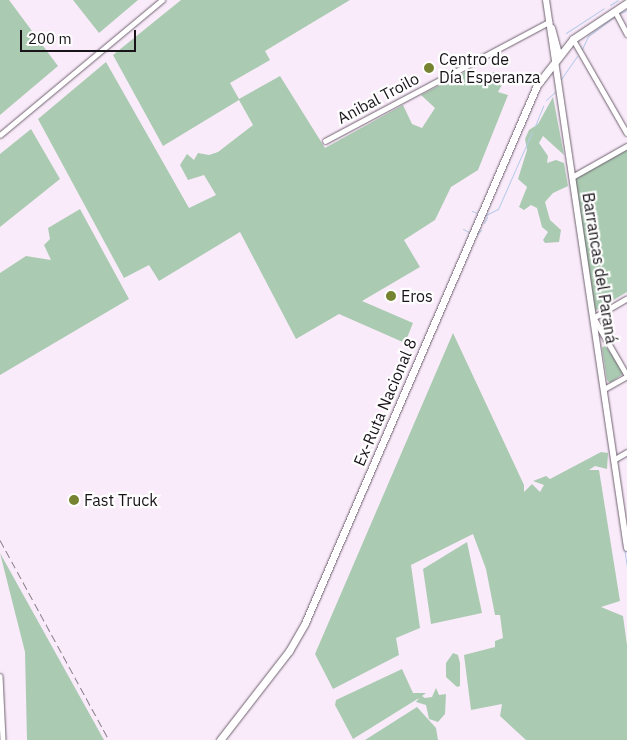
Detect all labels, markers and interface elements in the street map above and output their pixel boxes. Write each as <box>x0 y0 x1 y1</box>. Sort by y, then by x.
scale bar <box>22 20 139 52</box>
text: 200 m <box>28 29 72 48</box>
place label: Centro de Día Esperanza <box>439 49 541 87</box>
marker: Centro de Día Esperanza <box>423 62 435 74</box>
street label: Anibal Troilo <box>334 68 422 128</box>
street label: Barrancas del Paraná <box>579 191 621 345</box>
place label: Eros <box>401 286 433 306</box>
marker: Eros <box>385 290 397 302</box>
street label: Ex-Ruta Nacional 8 <box>349 335 421 469</box>
place label: Fast Truck <box>84 490 158 510</box>
marker: Fast Truck <box>68 494 80 506</box>

